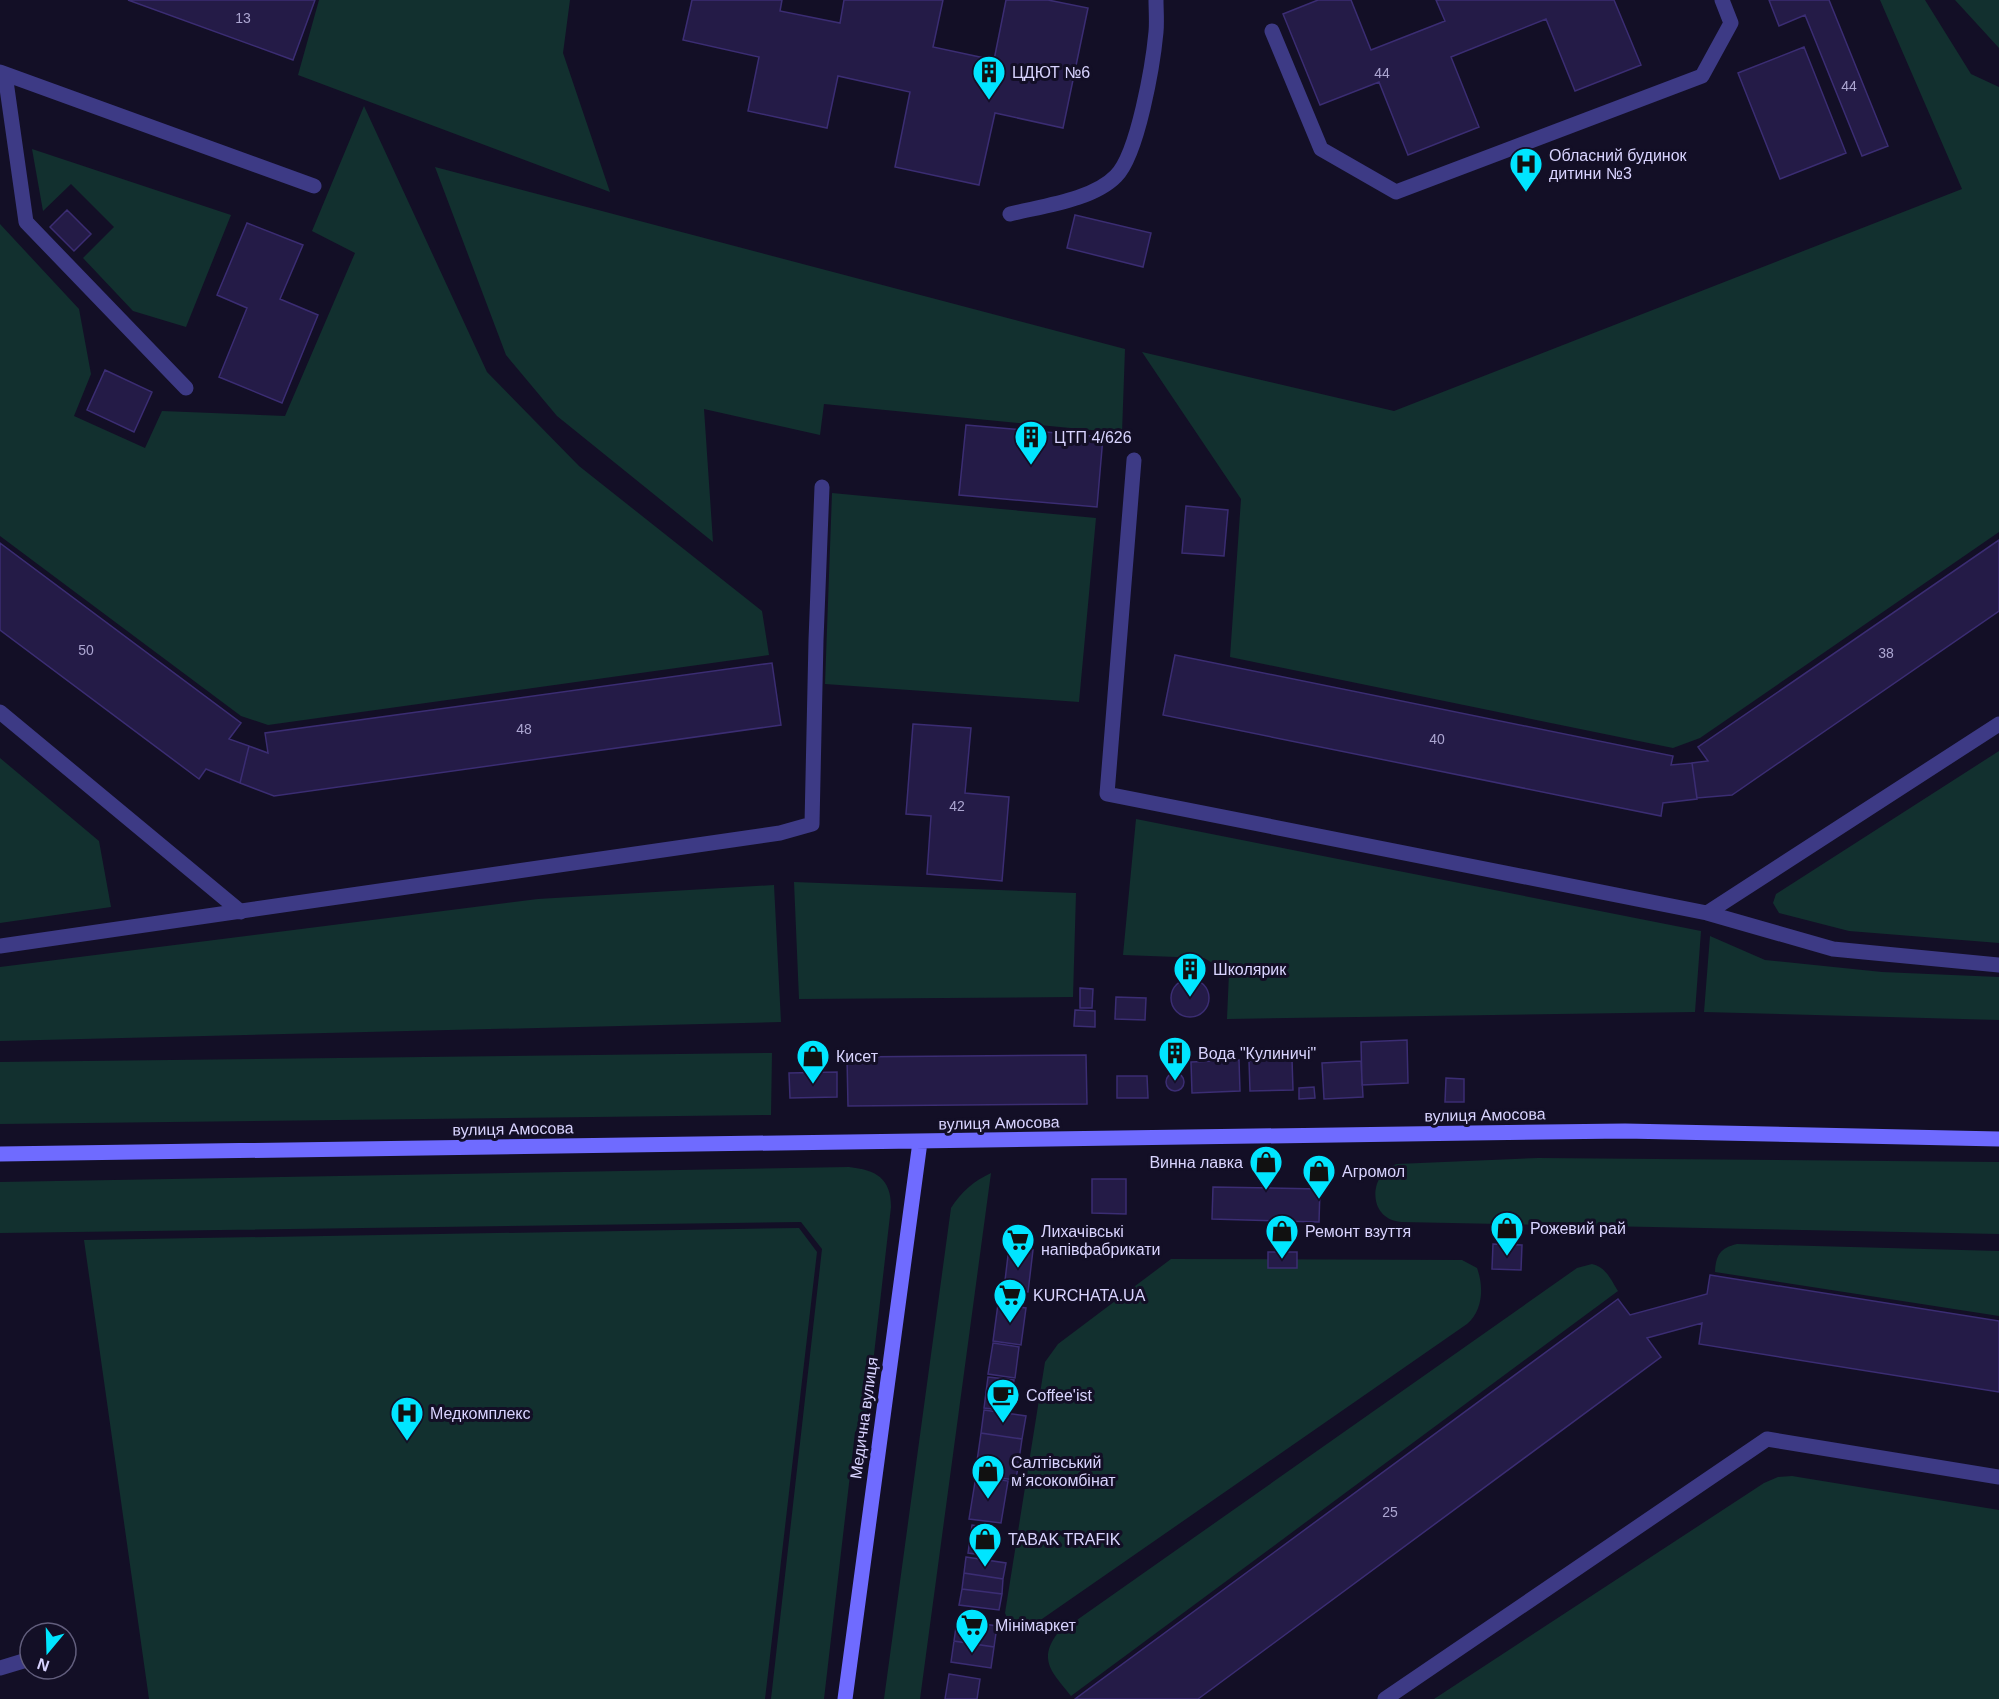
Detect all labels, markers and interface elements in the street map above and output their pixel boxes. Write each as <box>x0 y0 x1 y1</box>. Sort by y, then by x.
house number: 13 <box>235 10 251 26</box>
building icon: ЦДЮТ №6 <box>971 54 1007 101</box>
place label: ЦДЮТ №6 <box>1012 64 1090 81</box>
house number: 44 <box>1374 65 1390 81</box>
house number: 44 <box>1841 78 1857 94</box>
hospital icon: Обласний будинок дитини №3 <box>1508 146 1544 193</box>
place label: Обласний будинок дитини №3 <box>1549 147 1688 182</box>
building icon: ЦТП 4/626 <box>1013 419 1049 466</box>
place label: ЦТП 4/626 <box>1054 429 1132 446</box>
house number: 50 <box>78 642 94 658</box>
house number: 38 <box>1878 645 1894 661</box>
house number: 48 <box>516 721 532 737</box>
house number: 40 <box>1429 731 1445 747</box>
house number: 42 <box>949 798 965 814</box>
building icon: Школярик <box>1172 951 1208 998</box>
place label: Школярик <box>1213 961 1287 978</box>
building icon: Вода "Кулиничі" <box>1157 1035 1193 1082</box>
shop icon: Кисет <box>795 1038 831 1085</box>
place label: Вода "Кулиничі" <box>1198 1045 1316 1062</box>
place label: Кисет <box>836 1048 879 1065</box>
street label: вулиця Амосова <box>1424 1105 1546 1125</box>
street label: вулиця Амосова <box>938 1113 1060 1133</box>
street label: вулиця Амосова <box>452 1119 574 1139</box>
shop icon: Винна лавка <box>1248 1144 1284 1191</box>
shop icon: Агромол <box>1301 1153 1337 1200</box>
place label: Винна лавка <box>1149 1154 1243 1171</box>
place label: Агромол <box>1342 1163 1405 1180</box>
shop icon: Рожевий рай <box>1489 1210 1525 1257</box>
shop icon: Ремонт взуття <box>1264 1213 1300 1260</box>
place label: Рожевий рай <box>1530 1220 1626 1237</box>
supermarket icon: Лихачівські напівфабрикати <box>1000 1222 1036 1269</box>
place label: Лихачівські напівфабрикати <box>1041 1223 1161 1258</box>
place label: Ремонт взуття <box>1305 1223 1411 1240</box>
supermarket icon: KURCHATA.UA <box>992 1277 1028 1324</box>
place label: KURCHATA.UA <box>1033 1287 1146 1304</box>
street label: Медична вулиця <box>847 1356 881 1480</box>
cafe icon: Coffee'ist <box>985 1377 1021 1424</box>
place label: Coffee'ist <box>1026 1387 1092 1404</box>
hospital icon: Медкомплекс <box>389 1395 425 1442</box>
place label: Медкомплекс <box>430 1405 531 1422</box>
shop icon: Салтівський мʼясокомбінат <box>970 1453 1006 1500</box>
place label: Салтівський мʼясокомбінат <box>1011 1454 1116 1489</box>
house number: 25 <box>1382 1504 1398 1520</box>
shop icon: TABAK TRAFIK <box>967 1521 1003 1568</box>
place label: TABAK TRAFIK <box>1008 1531 1121 1548</box>
supermarket icon: Мінімаркет <box>954 1607 990 1654</box>
place label: Мінімаркет <box>995 1617 1077 1634</box>
north arrow <box>18 1621 78 1681</box>
text: N <box>35 1655 52 1675</box>

